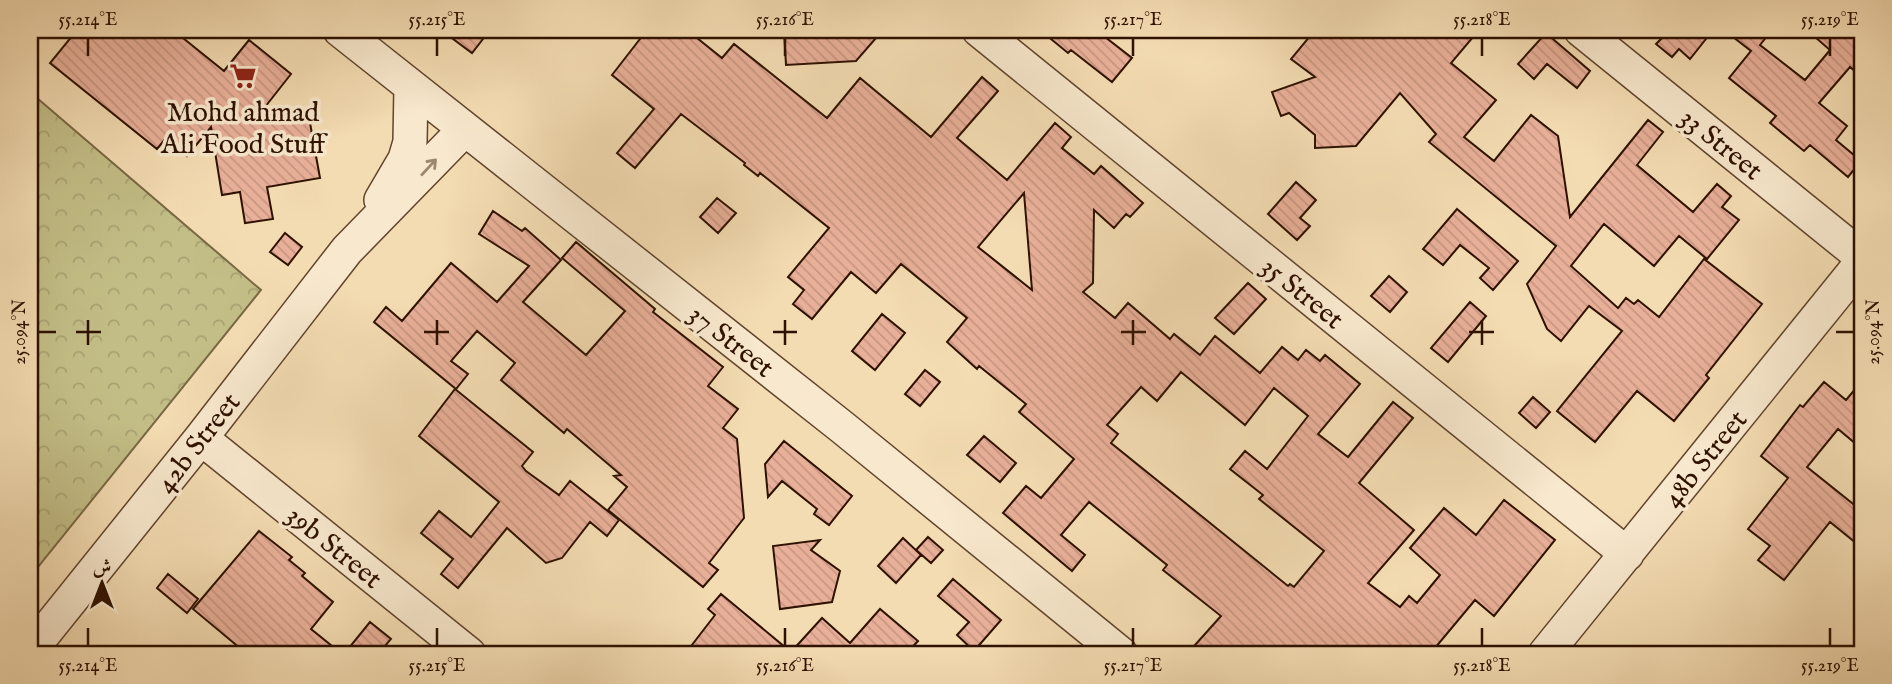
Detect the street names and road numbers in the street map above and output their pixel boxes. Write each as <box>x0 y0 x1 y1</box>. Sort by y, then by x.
street label: 33 Street <box>1672 101 1769 189</box>
street label: 35 Street <box>1253 250 1350 338</box>
street label: 37 Street <box>681 298 781 387</box>
street label: 42b Street <box>149 386 249 501</box>
street label: 48b Street <box>1656 403 1756 515</box>
street label: 39b Street <box>278 499 389 597</box>

